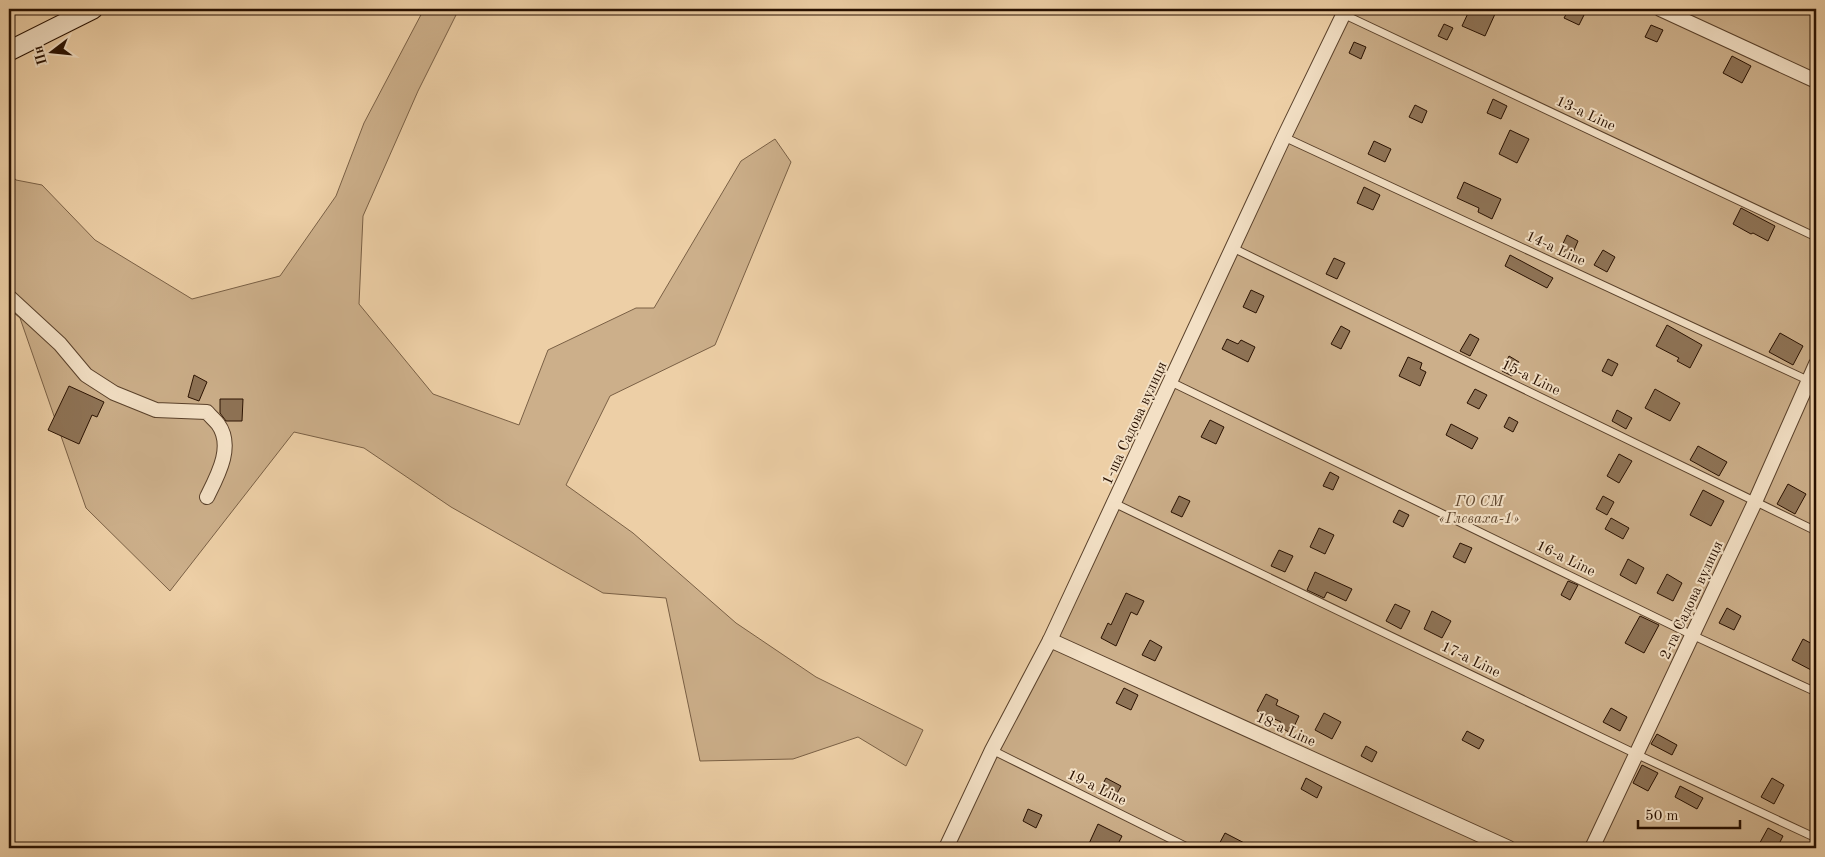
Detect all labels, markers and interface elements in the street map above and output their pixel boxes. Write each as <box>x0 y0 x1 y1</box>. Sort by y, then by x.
north arrow <box>28 28 78 78</box>
text: Пн <box>31 44 50 67</box>
street label: 13-a Line <box>1553 94 1617 135</box>
street label: 14-a Line <box>1523 229 1587 270</box>
street label: 15-a Line <box>1498 358 1562 399</box>
street label: 1-ша Садова вулиця <box>1100 359 1171 488</box>
park label: ГО СМ «Глеваха-1» <box>1439 495 1519 527</box>
street label: 16-a Line <box>1533 539 1597 580</box>
street label: 2-га Садова вулиця <box>1658 539 1726 662</box>
street label: 17-a Line <box>1438 640 1502 681</box>
street label: 18-a Line <box>1253 711 1318 750</box>
street label: 19-a Line <box>1064 768 1128 809</box>
scale bar <box>1638 797 1740 829</box>
text: 50 m <box>1645 809 1679 824</box>

